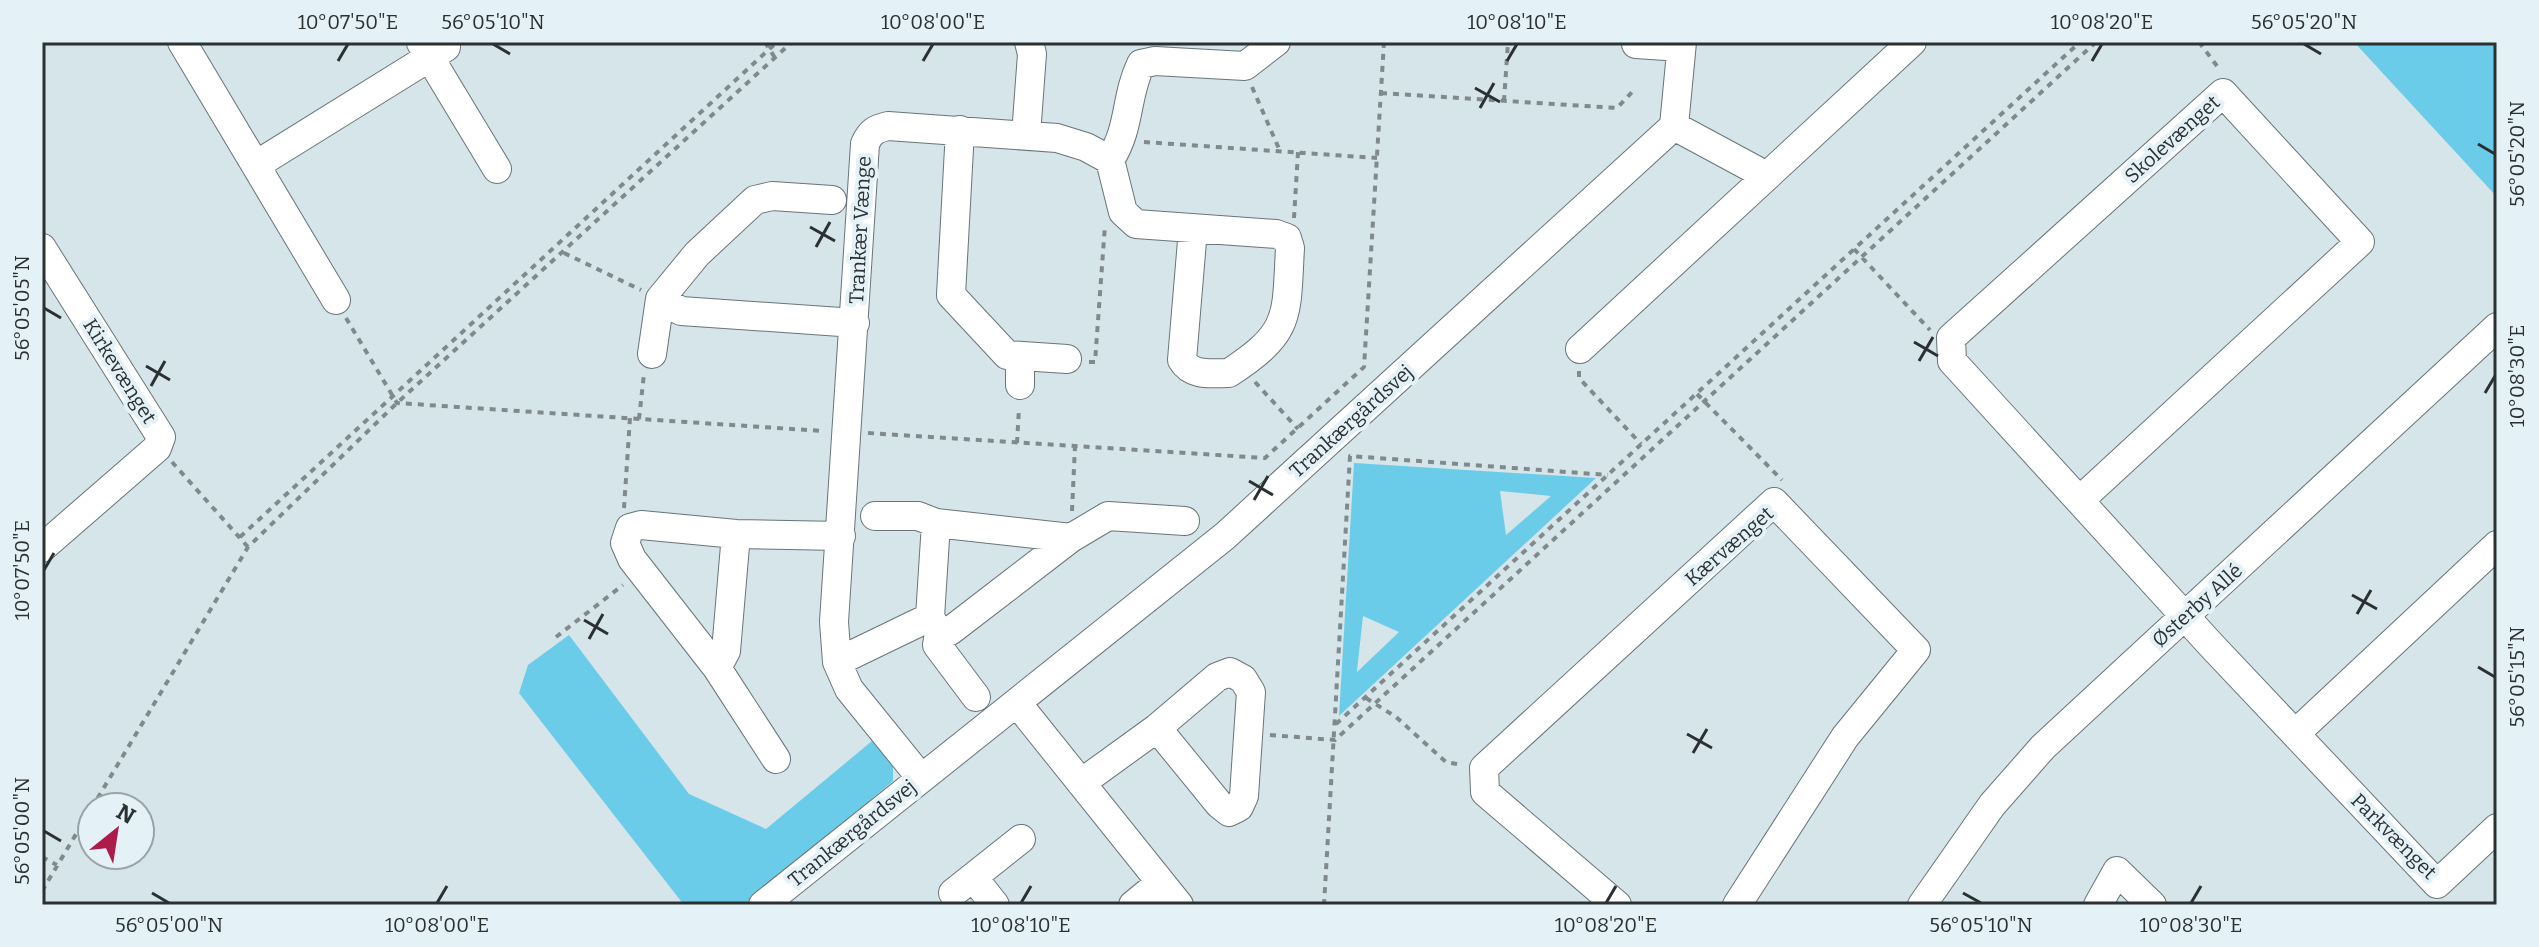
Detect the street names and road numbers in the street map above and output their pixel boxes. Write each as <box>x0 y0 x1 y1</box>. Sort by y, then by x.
street label: Skolevænget <box>2119 90 2225 188</box>
street label: Trankær Vænge <box>844 155 876 305</box>
street label: Kirkevænget <box>78 314 162 428</box>
street label: Trankærgårdsvej <box>1285 359 1418 483</box>
street label: Kærvænget <box>1680 501 1778 591</box>
street label: Østerby Allé <box>2147 558 2247 652</box>
street label: Trankærgårdsvej <box>783 774 921 893</box>
street label: Parkvænget <box>2346 788 2442 884</box>

